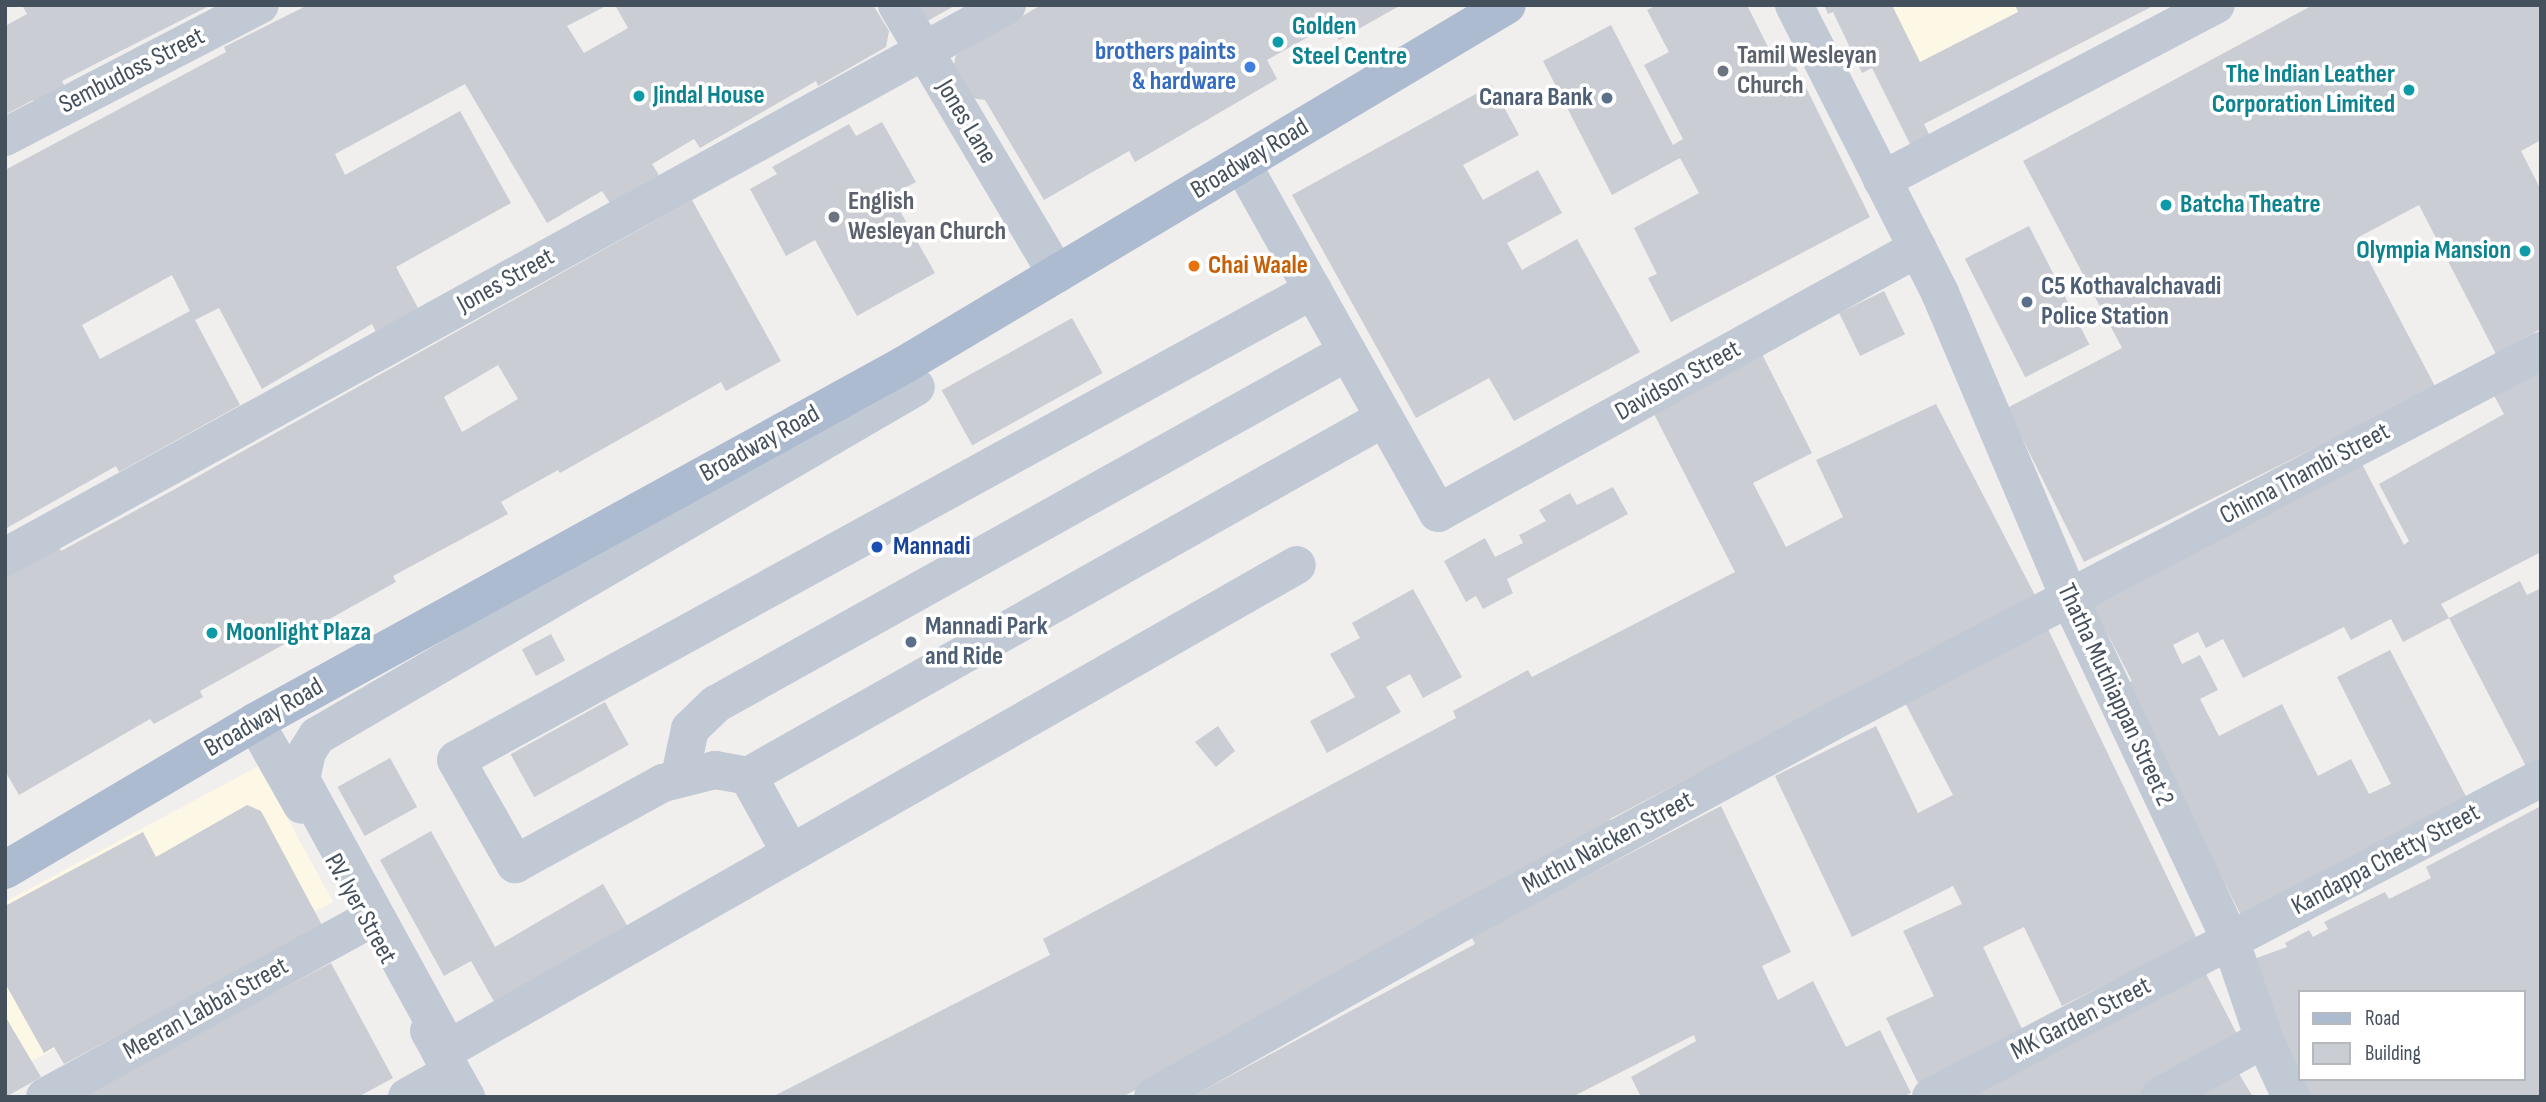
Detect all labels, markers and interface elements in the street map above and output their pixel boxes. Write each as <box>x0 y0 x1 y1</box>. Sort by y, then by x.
place label: Golden Steel Centre <box>1292 11 1407 72</box>
street label: Sembudoss Street <box>54 21 210 121</box>
marker: Golden Steel Centre <box>1270 34 1286 50</box>
place label: brothers paints & hardware <box>1095 36 1236 98</box>
place label: Tamil Wesleyan Church <box>1737 40 1877 102</box>
marker: brothers paints & hardware <box>1242 59 1258 75</box>
place label: The Indian Leather Corporation Limited <box>2212 59 2395 120</box>
marker: Tamil Wesleyan Church <box>1715 63 1731 79</box>
street label: Jones Lane <box>929 74 1003 170</box>
place label: Jindal House <box>653 80 765 112</box>
place label: Canara Bank <box>1479 82 1593 114</box>
marker: The Indian Leather Corporation Limited <box>2401 82 2417 98</box>
marker: Jindal House <box>631 88 647 104</box>
marker: Canara Bank <box>1599 90 1615 106</box>
street label: Broadway Road <box>1185 112 1315 206</box>
place label: English Wesleyan Church <box>848 186 1006 248</box>
place label: Batcha Theatre <box>2180 189 2321 221</box>
marker: Batcha Theatre <box>2158 197 2174 213</box>
marker: English Wesleyan Church <box>826 209 842 225</box>
place label: Olympia Mansion <box>2356 235 2511 267</box>
street label: Jones Street <box>452 242 560 320</box>
marker: Olympia Mansion <box>2517 243 2533 259</box>
place label: Chai Waale <box>1208 250 1308 282</box>
marker: Chai Waale <box>1186 258 1202 274</box>
place label: C5 Kothavalchavadi Police Station <box>2041 271 2221 332</box>
marker: C5 Kothavalchavadi Police Station <box>2019 294 2035 310</box>
street label: Davidson Street <box>1610 334 1746 428</box>
street label: Broadway Road <box>695 398 825 490</box>
street label: Chinna Thambi Street <box>2215 416 2395 532</box>
place label: Mannadi <box>893 531 970 563</box>
marker: Mannadi <box>867 537 887 557</box>
street label: Thatha Muthiappan Street 2 <box>2050 579 2180 811</box>
place label: Mannadi Park and Ride <box>925 611 1048 672</box>
place label: Moonlight Plaza <box>226 617 371 649</box>
marker: Moonlight Plaza <box>204 625 220 641</box>
marker: Mannadi Park and Ride <box>903 634 919 650</box>
street label: Broadway Road <box>199 672 329 764</box>
street label: Muthu Naicken Street <box>1517 785 1699 901</box>
street label: Kandappa Chetty Street <box>2287 797 2485 923</box>
street label: P.V. Iyer Street <box>317 849 403 969</box>
street label: Meeran Labbai Street <box>118 951 294 1067</box>
street label: MK Garden Street <box>2006 970 2156 1068</box>
legend <box>2298 990 2525 1081</box>
text: Road <box>2365 1006 2400 1031</box>
text: Building <box>2365 1041 2421 1066</box>

